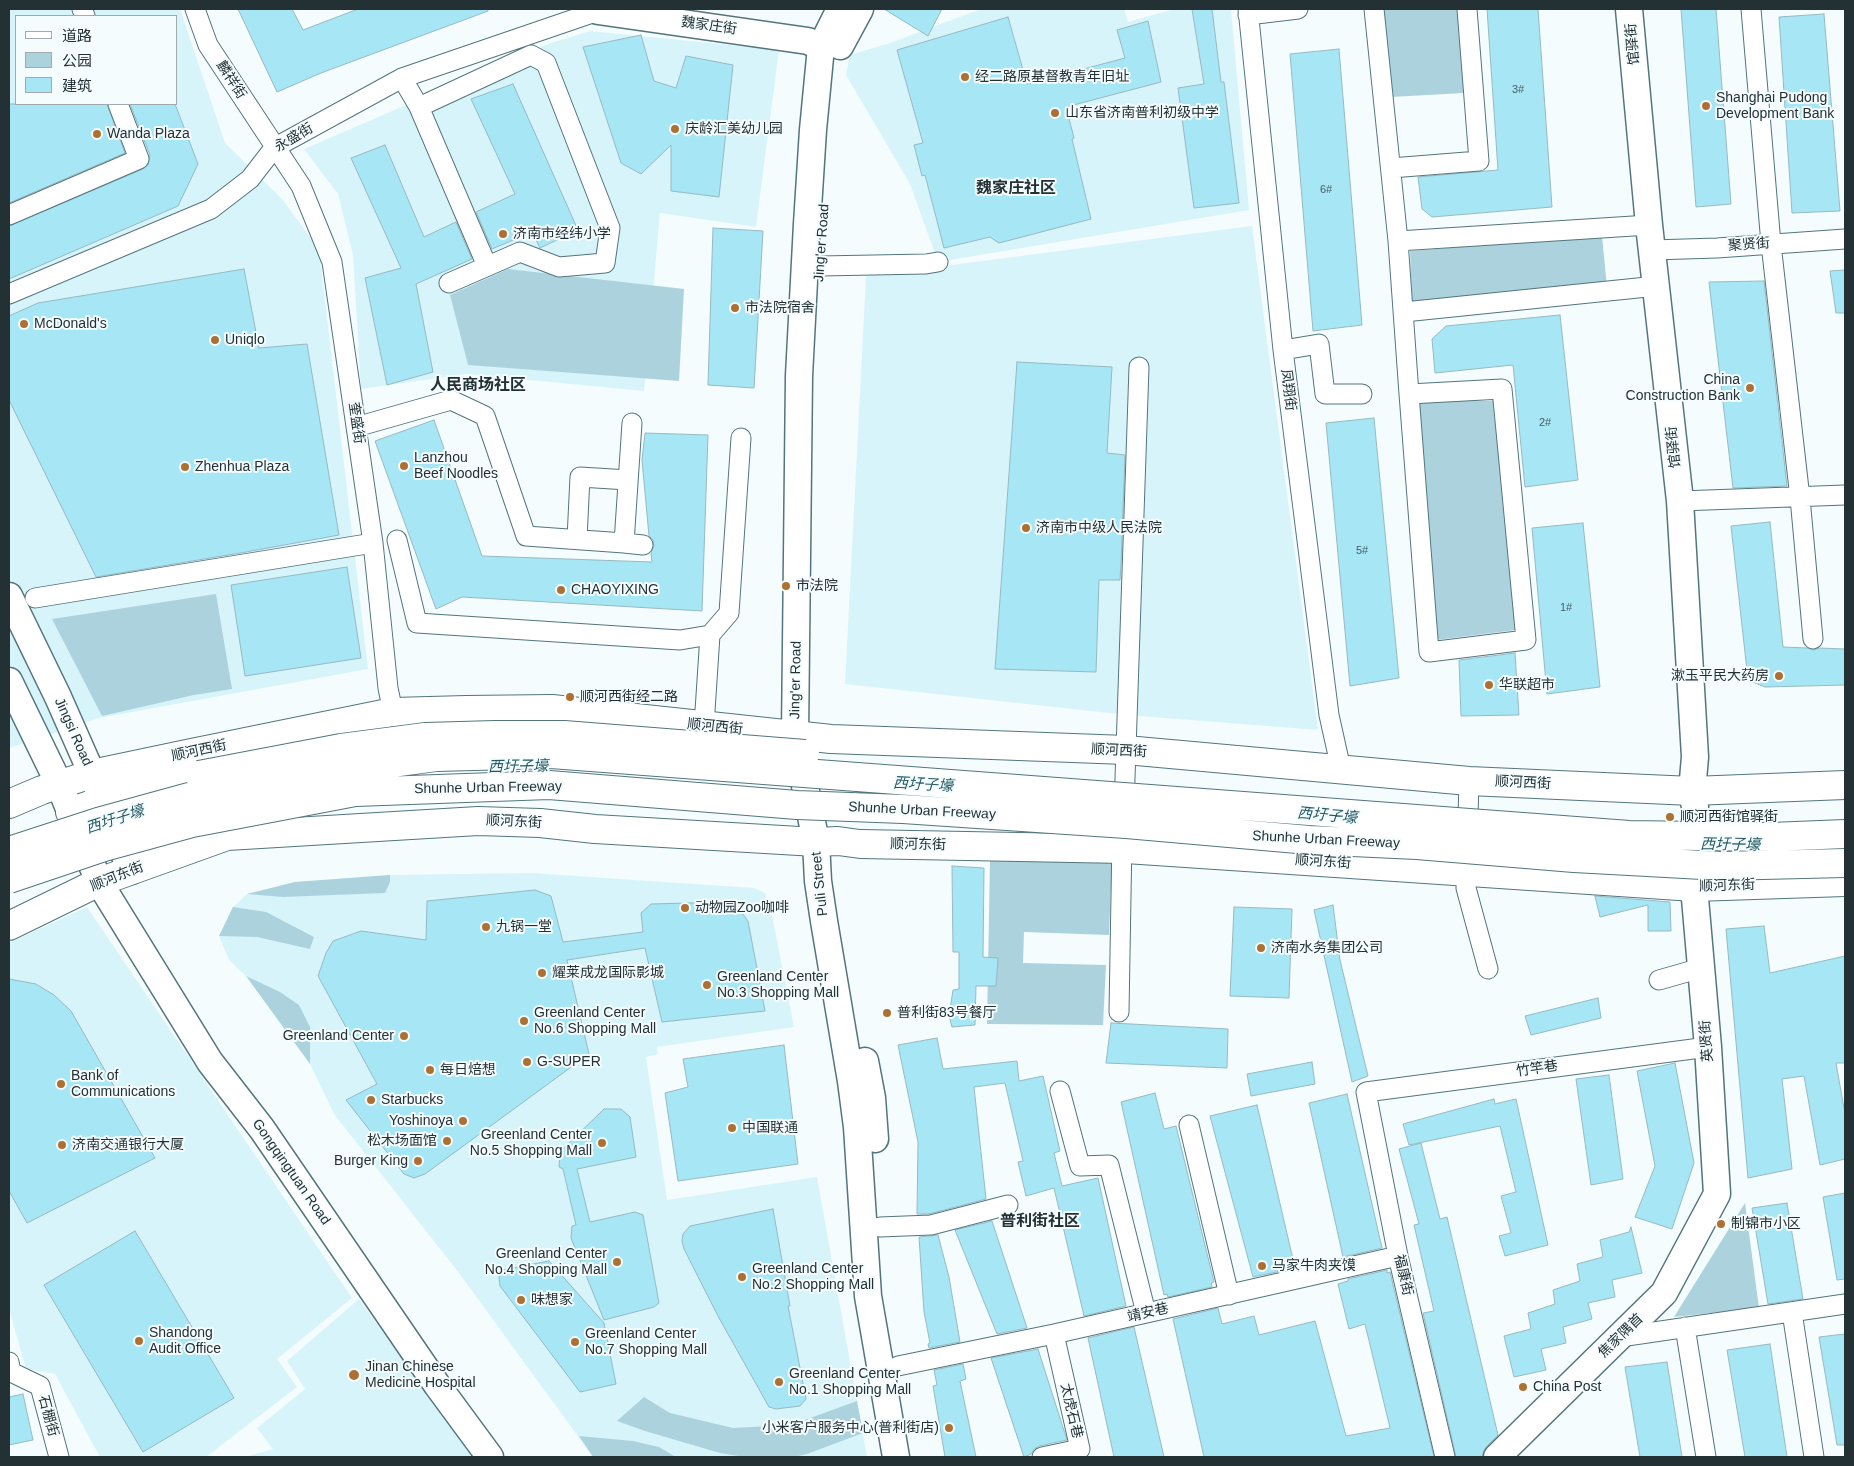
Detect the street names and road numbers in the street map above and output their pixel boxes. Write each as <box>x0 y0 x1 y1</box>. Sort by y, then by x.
street label: 魏家庄街 <box>680 14 738 38</box>
street label: 馆驿街 <box>1623 22 1643 66</box>
street label: 麟祥街 <box>213 58 249 102</box>
street label: 永盛街 <box>272 120 316 156</box>
street label: Jing'er Road <box>811 203 833 283</box>
street label: 聚贤街 <box>1727 235 1771 255</box>
street label: 凤翔街 <box>1277 368 1299 412</box>
street label: 奎盛街 <box>345 401 367 445</box>
street label: 馆驿街 <box>1663 425 1685 469</box>
street label: Jing'er Road <box>787 641 805 719</box>
street label: Jingsi Road <box>50 695 96 769</box>
street label: 顺河西街 <box>686 716 744 738</box>
street label: 顺河西街 <box>170 737 228 765</box>
street label: 顺河西街 <box>1091 741 1147 761</box>
street label: 顺河西街 <box>1495 773 1551 793</box>
street label: Shunhe Urban Freeway <box>414 778 562 798</box>
street label: Shunhe Urban Freeway <box>848 799 996 823</box>
street label: 顺河东街 <box>486 812 542 832</box>
street label: Shunhe Urban Freeway <box>1252 828 1400 852</box>
street label: 顺河东街 <box>890 836 946 854</box>
street label: Puli Street <box>808 851 832 917</box>
street label: 顺河东街 <box>1294 852 1352 872</box>
street label: 顺河东街 <box>88 859 146 895</box>
street label: 顺河东街 <box>1699 877 1755 895</box>
street label: 英贤街 <box>1697 1019 1717 1063</box>
street label: 竹竿巷 <box>1515 1058 1559 1080</box>
street label: Gongqingtuan Road <box>248 1116 334 1228</box>
street label: 福康街 <box>1390 1253 1416 1297</box>
street label: 靖安巷 <box>1126 1300 1170 1326</box>
street label: 焦家隅首 <box>1595 1311 1647 1361</box>
street label: 太虎石巷 <box>1057 1382 1085 1440</box>
street label: 石棚街 <box>34 1394 62 1438</box>

